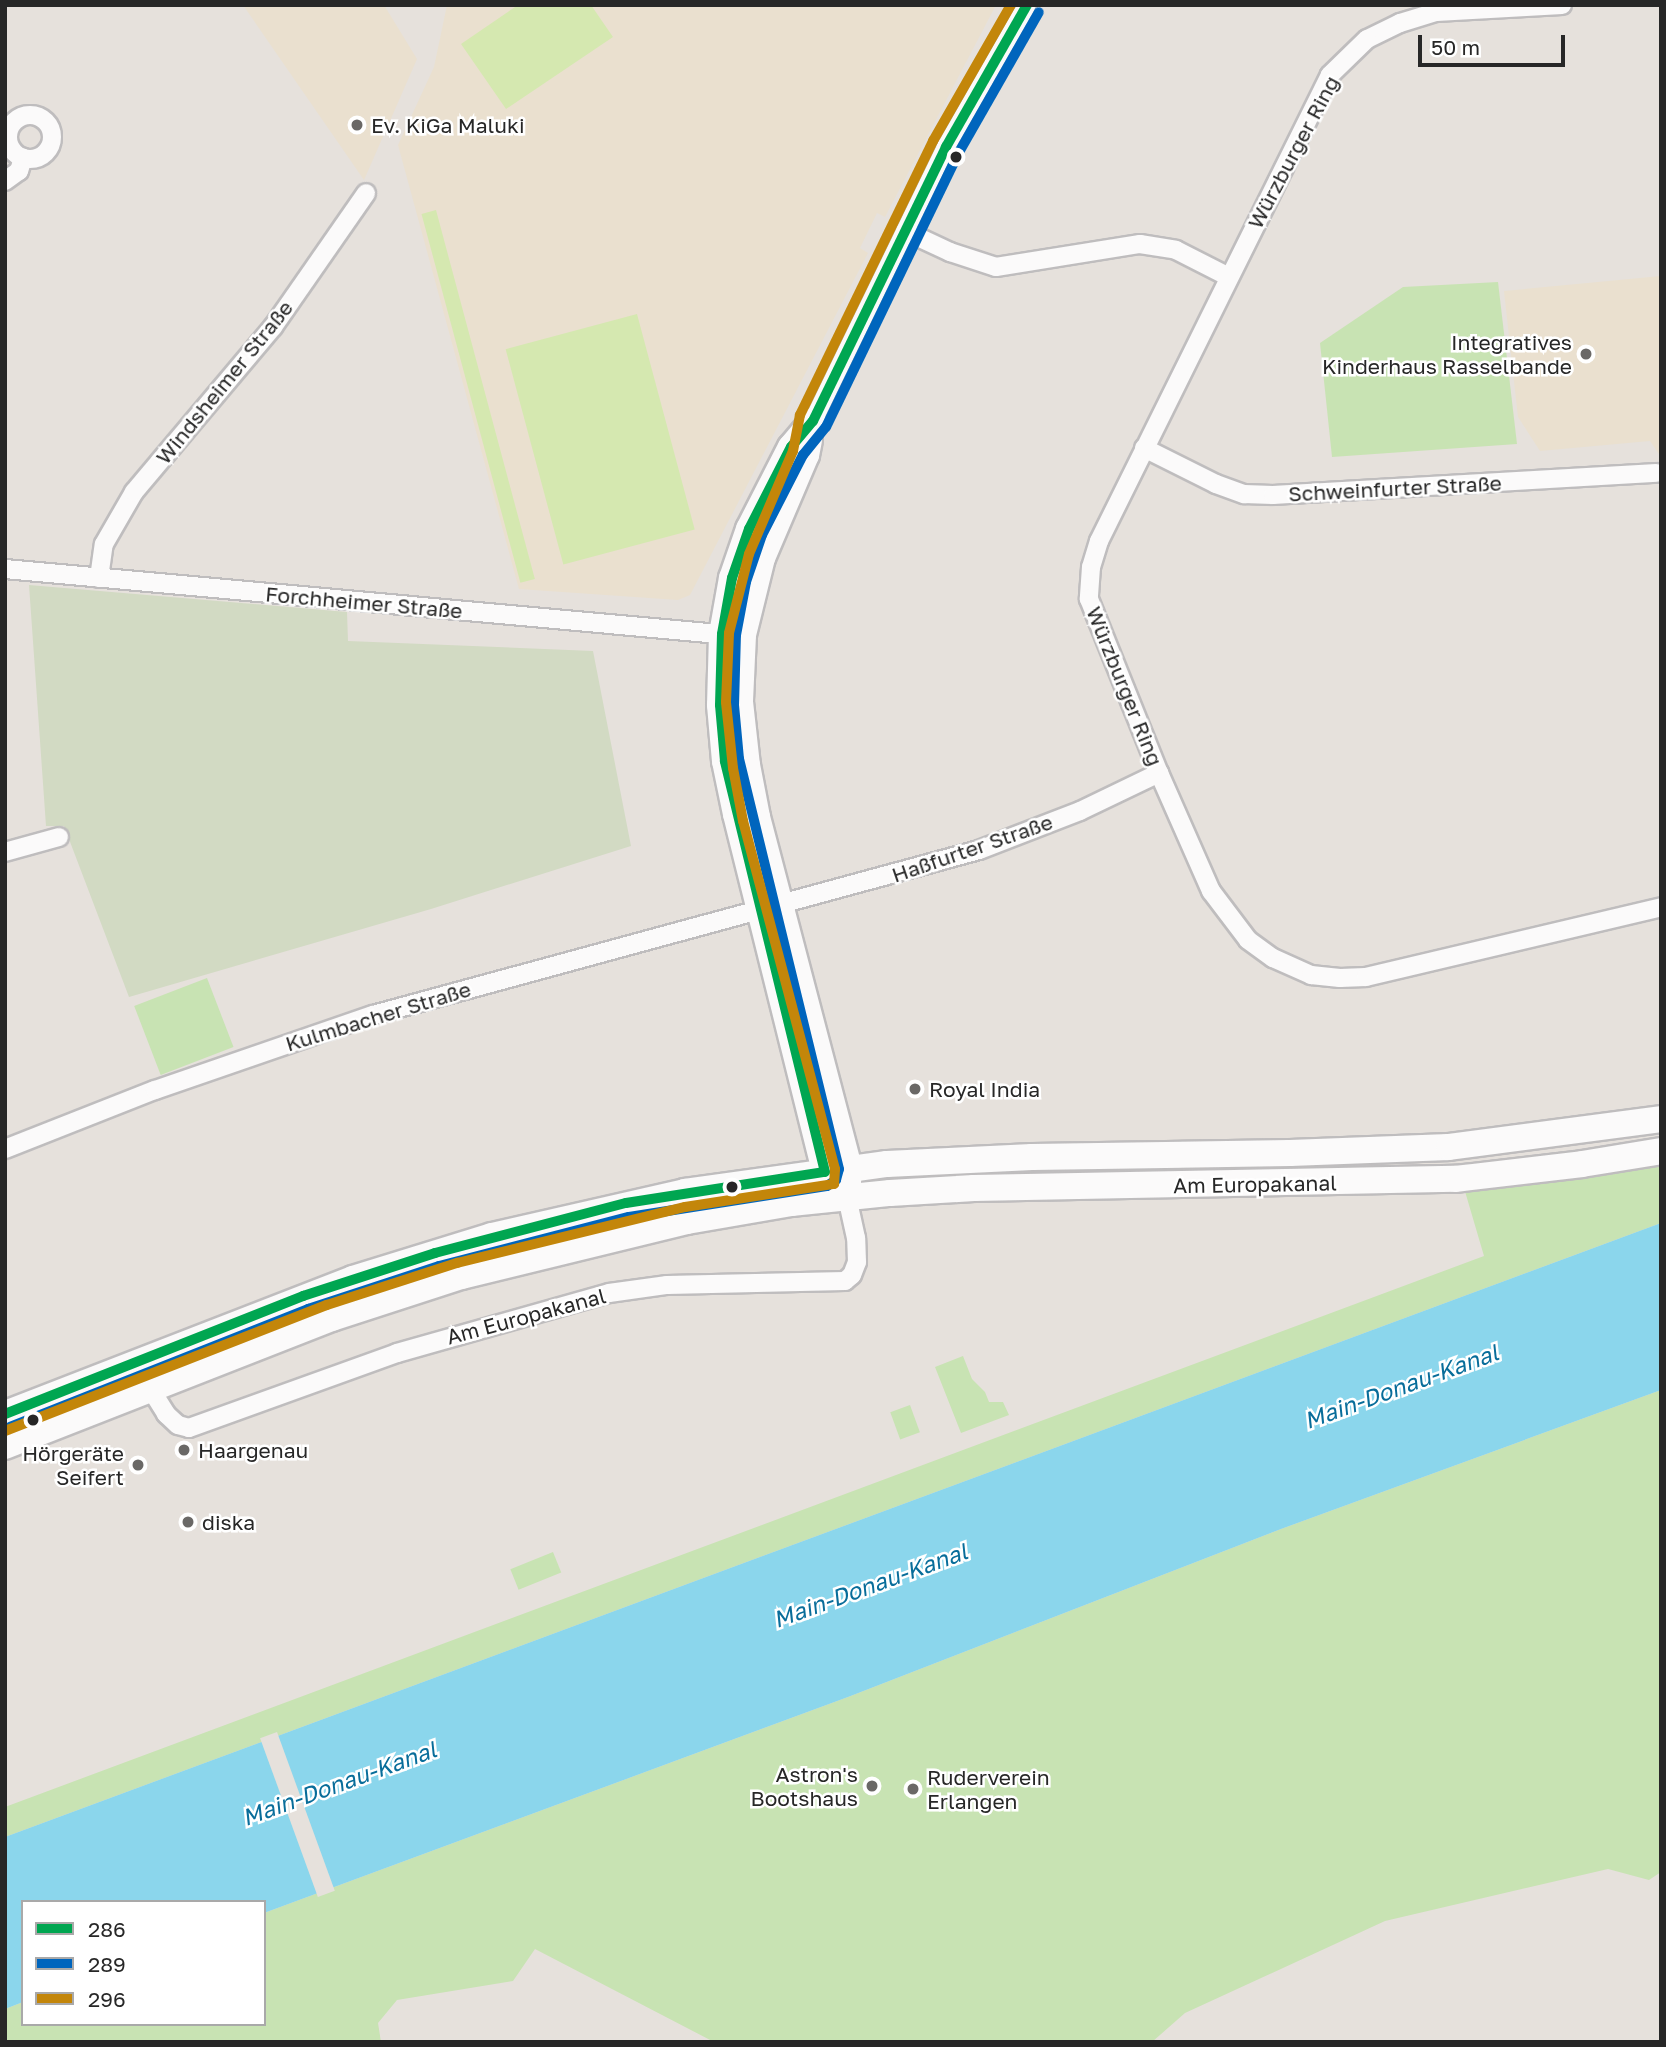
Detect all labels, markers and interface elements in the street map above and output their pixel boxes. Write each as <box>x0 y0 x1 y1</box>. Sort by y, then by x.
scale bar <box>1421 21 1568 65</box>
text: 50 m <box>1431 34 1480 60</box>
street label: Würzburger Ring <box>1242 71 1344 233</box>
place label: Ev. KiGa Maluki <box>371 112 525 138</box>
marker: Ev. KiGa Maluki <box>349 117 365 133</box>
unlabelled marker <box>949 150 963 164</box>
street label: Windsheimer Straße <box>150 295 298 469</box>
place label: Integratives Kinderhaus Rasselbande <box>1322 329 1572 379</box>
marker: Integratives Kinderhaus Rasselbande <box>1578 346 1594 362</box>
street label: Schweinfurter Straße <box>1288 470 1502 506</box>
street label: Forchheimer Straße <box>264 581 464 623</box>
street label: Würzburger Ring <box>1082 603 1168 769</box>
street label: Haßfurter Straße <box>888 809 1056 887</box>
street label: Kulmbacher Straße <box>282 976 474 1056</box>
place label: Royal India <box>929 1076 1040 1102</box>
marker: Royal India <box>907 1081 923 1097</box>
street label: Am Europakanal <box>1173 1170 1337 1198</box>
unlabelled marker <box>725 1180 739 1194</box>
street label: Am Europakanal <box>444 1283 608 1349</box>
water label: Main-Donau-Kanal <box>1300 1338 1502 1434</box>
unlabelled marker <box>26 1413 40 1427</box>
place label: Haargenau <box>198 1437 308 1463</box>
place label: Hörgeräte Seifert <box>22 1440 124 1490</box>
marker: Haargenau <box>176 1442 192 1458</box>
marker: Hörgeräte Seifert <box>130 1457 146 1473</box>
place label: diska <box>202 1509 255 1535</box>
marker: diska <box>180 1514 196 1530</box>
water label: Main-Donau-Kanal <box>769 1537 971 1633</box>
water label: Main-Donau-Kanal <box>238 1735 440 1831</box>
place label: Astron's Bootshaus <box>751 1761 858 1811</box>
place label: Ruderverein Erlangen <box>927 1764 1050 1814</box>
marker: Astron's Bootshaus <box>864 1778 880 1794</box>
marker: Ruderverein Erlangen <box>905 1781 921 1797</box>
legend <box>21 1900 266 2026</box>
text: 286 <box>88 1916 126 1942</box>
text: 289 <box>88 1951 126 1977</box>
text: 296 <box>88 1986 126 2012</box>

